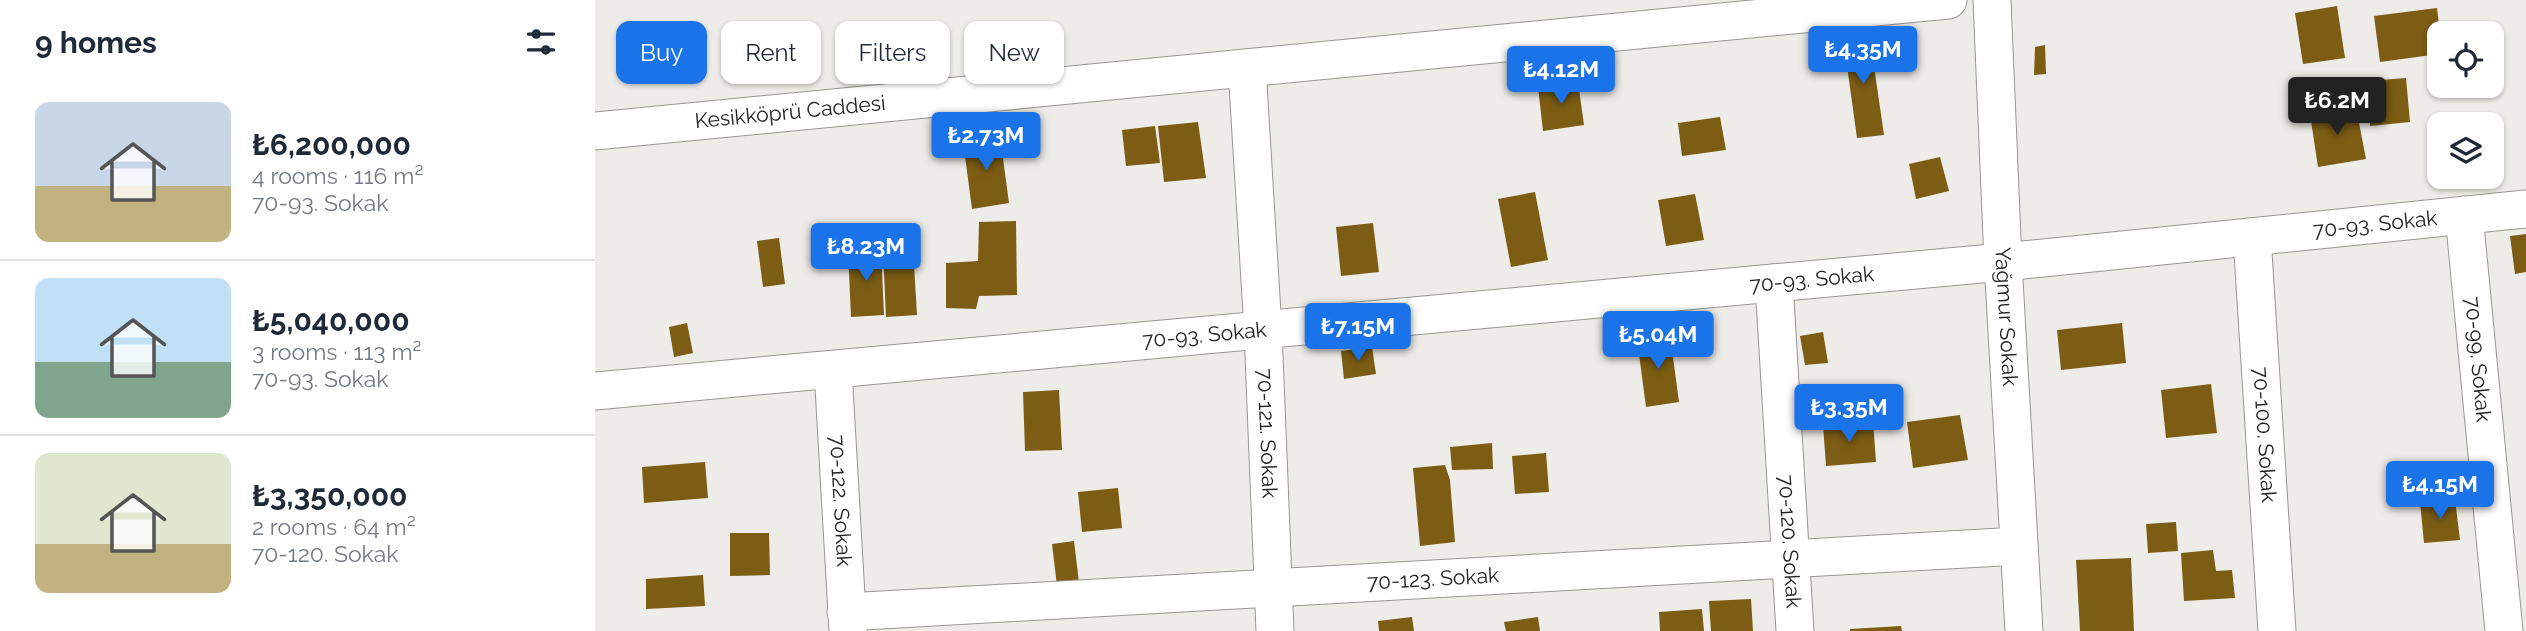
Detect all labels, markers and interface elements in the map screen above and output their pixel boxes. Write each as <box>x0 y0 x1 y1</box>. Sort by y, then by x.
chip: Buy <box>616 21 707 84</box>
chip: Rent <box>721 21 821 84</box>
chip: Filters <box>835 21 950 84</box>
chip: New <box>964 21 1064 84</box>
map controls <box>2427 21 2504 189</box>
button: locate <box>2427 21 2504 98</box>
icon: filters <box>522 23 560 61</box>
text: 9 homes <box>35 25 157 60</box>
pin: ₺4.35M <box>1806 27 1920 86</box>
text: ₺4.35M <box>1824 35 1902 62</box>
pin: ₺4.12M <box>1504 46 1618 106</box>
text: ₺4.12M <box>1523 55 1599 82</box>
pin: ₺6.2M <box>2288 78 2386 137</box>
text: ₺6.2M <box>2304 86 2370 113</box>
street label: Kesikköprü Caddesi <box>694 90 886 133</box>
button: layers <box>2427 112 2504 189</box>
pin: ₺2.73M <box>929 113 1043 172</box>
text: ₺2.73M <box>948 121 1025 148</box>
text: ₺6,200,000 <box>252 127 411 162</box>
icon: home <box>91 130 175 214</box>
text: 4 rooms · 116 m² <box>252 162 423 189</box>
text: 70-93. Sokak <box>252 189 388 216</box>
street label: 70-93. Sokak <box>2312 205 2438 243</box>
pin: ₺8.23M <box>809 224 923 283</box>
text: ₺8.23M <box>827 232 905 259</box>
street label: Yağmur Sokak <box>1990 247 2023 387</box>
street label: 70-93. Sokak <box>1749 261 1875 297</box>
street label: 70-99. Sokak <box>2460 295 2497 423</box>
text: ₺5,040,000 <box>252 303 410 338</box>
pin: ₺7.15M <box>1301 304 1415 363</box>
icon: home <box>91 306 175 390</box>
text: ₺7.15M <box>1321 312 1395 339</box>
pin: ₺5.04M <box>1601 312 1715 371</box>
street label: 70-93. Sokak <box>1141 317 1268 353</box>
text: ₺5.04M <box>1619 320 1697 347</box>
text: 3 rooms · 113 m² <box>252 338 421 365</box>
text: 70-93. Sokak <box>252 365 388 392</box>
street label: 70-100. Sokak <box>2248 366 2282 503</box>
street label: 70-121. Sokak <box>1253 368 1283 499</box>
pin: ₺3.35M <box>1792 384 1906 444</box>
text: ₺3.35M <box>1810 393 1888 420</box>
street label: 70-122. Sokak <box>825 434 857 567</box>
pin: ₺4.15M <box>2383 462 2497 521</box>
text: ₺4.15M <box>2402 470 2478 497</box>
street label: 70-120. Sokak <box>1774 474 1807 609</box>
text: ₺3,350,000 <box>252 478 408 513</box>
icon: home <box>91 481 175 565</box>
text: 2 rooms · 64 m² <box>252 513 416 540</box>
text: 70-120. Sokak <box>252 540 398 567</box>
street label: 70-123. Sokak <box>1366 562 1500 595</box>

